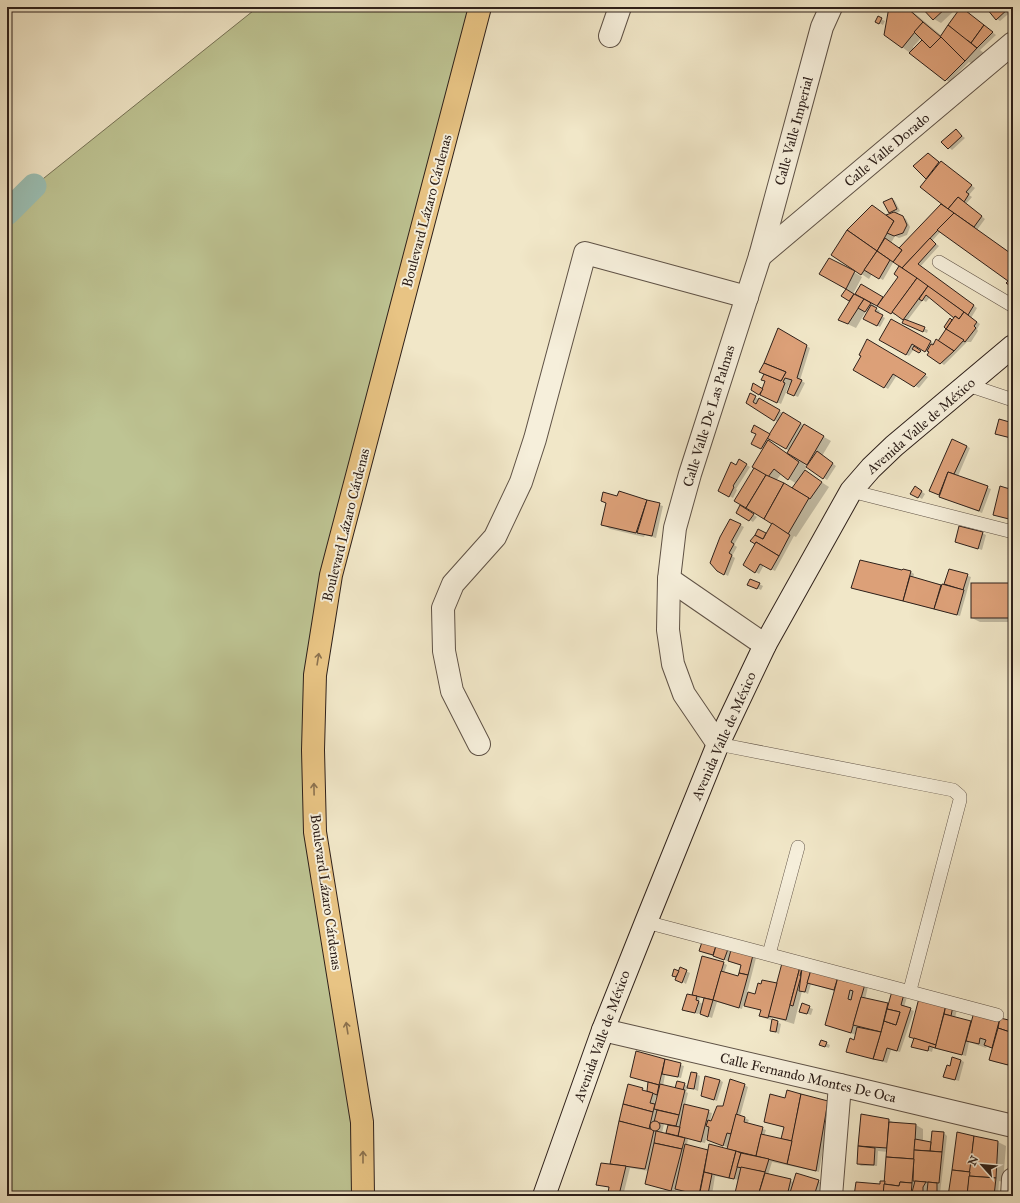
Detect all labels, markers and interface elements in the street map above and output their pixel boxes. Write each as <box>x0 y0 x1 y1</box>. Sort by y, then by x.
street label: Calle Valle Imperial <box>771 74 817 187</box>
street label: Calle Valle Dorado <box>841 109 933 191</box>
street label: Boulevard Lázaro Cárdenas <box>398 133 456 289</box>
street label: Calle Valle De Las Palmas <box>679 343 739 489</box>
street label: Avenida Valle de México <box>862 374 979 479</box>
street label: Boulevard Lázaro Cárdenas <box>319 447 373 603</box>
one-way arrow <box>314 653 322 666</box>
street label: Avenida Valle de México <box>688 669 760 804</box>
one-way arrow <box>310 783 318 796</box>
street label: Boulevard Lázaro Cárdenas <box>307 813 345 971</box>
street label: Avenida Valle de México <box>570 968 634 1105</box>
one-way arrow <box>343 1022 351 1035</box>
street label: Calle Fernando Montes De Oca <box>718 1049 898 1107</box>
north arrow <box>962 1145 1002 1185</box>
one-way arrow <box>359 1151 367 1164</box>
text: N <box>966 1153 982 1168</box>

